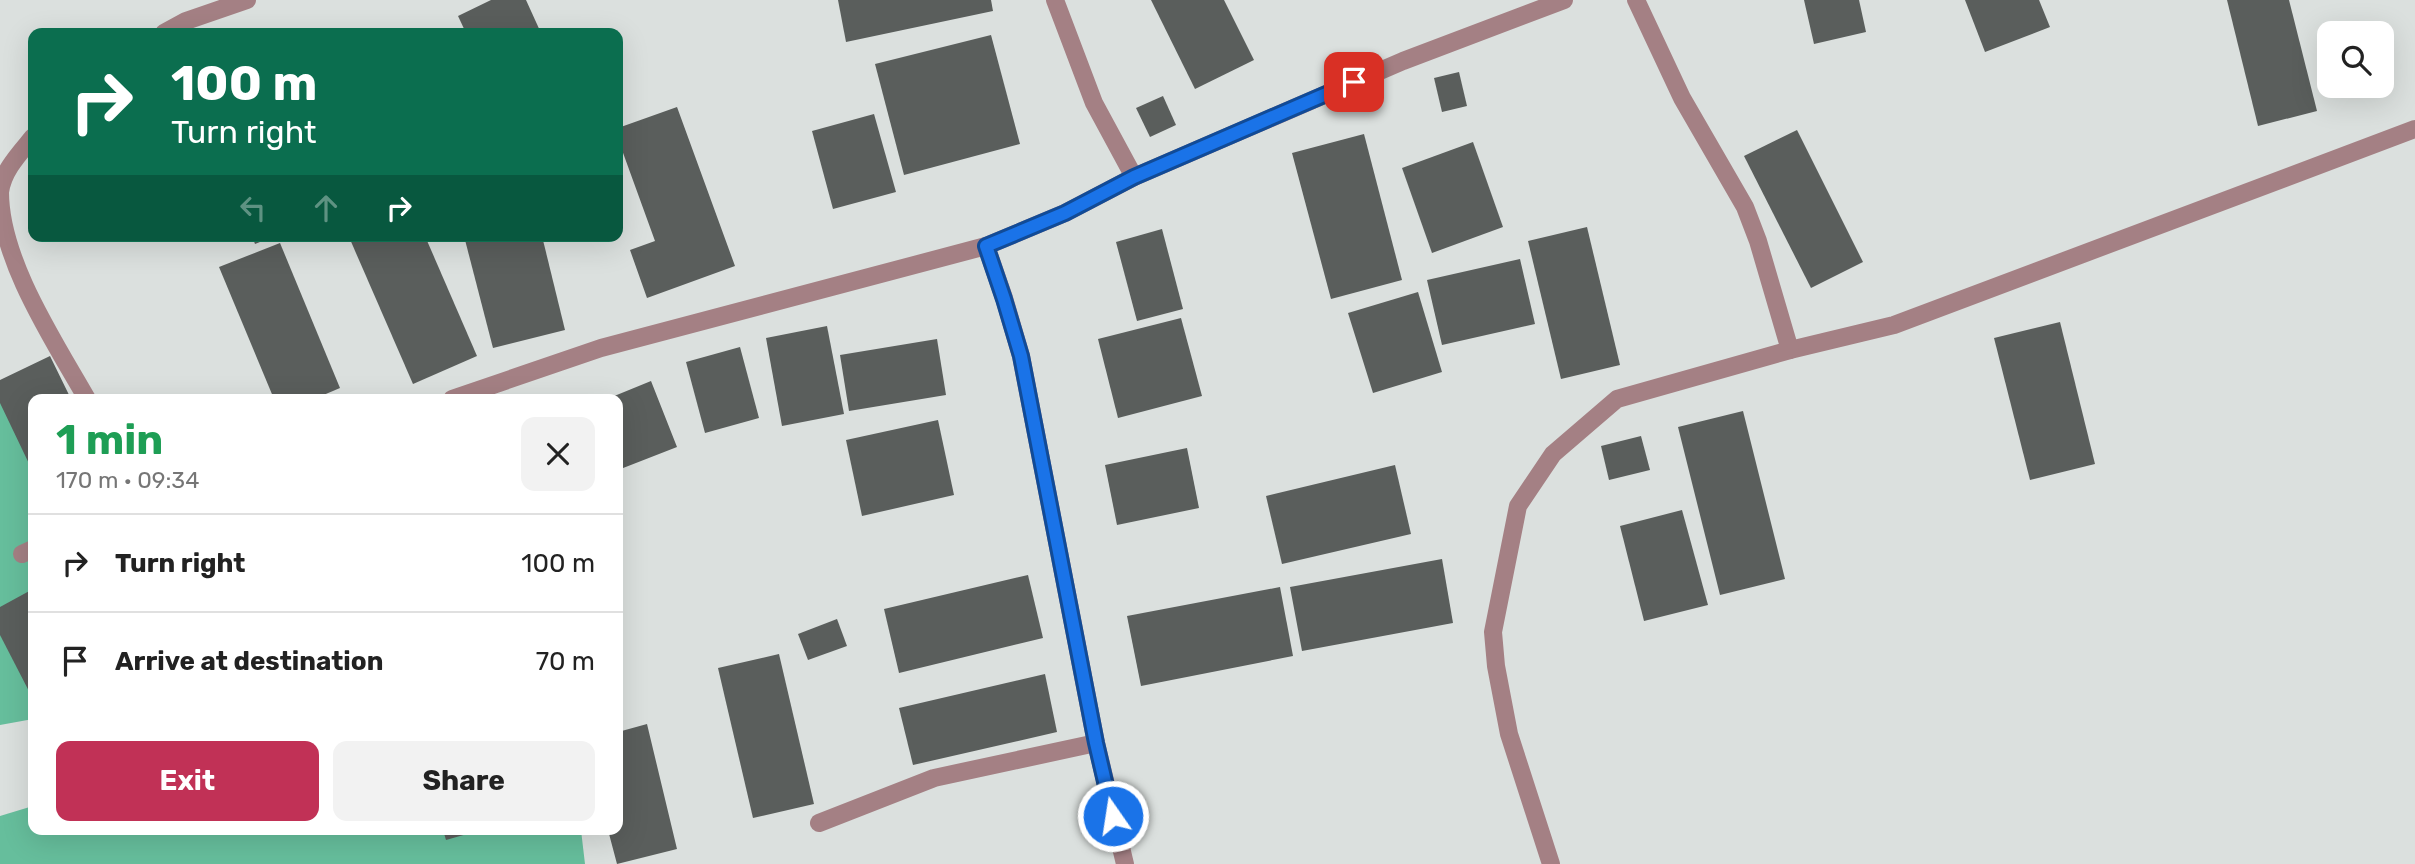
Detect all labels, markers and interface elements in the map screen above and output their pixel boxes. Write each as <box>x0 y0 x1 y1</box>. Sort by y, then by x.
map controls <box>2317 21 2394 98</box>
button: search <box>2317 21 2394 98</box>
pin <box>1324 52 1384 112</box>
text: 100 m <box>171 54 317 112</box>
icon: right <box>56 56 147 147</box>
icon: arrive <box>1335 63 1373 101</box>
text: Turn right <box>171 113 316 151</box>
icon: left <box>234 189 272 227</box>
icon: ahead <box>307 189 345 227</box>
icon: right <box>380 189 418 227</box>
text: 1 min <box>56 415 163 465</box>
button: close <box>521 417 595 491</box>
text: 170 m · 09:34 <box>56 466 199 494</box>
icon: right <box>56 544 94 582</box>
text: Turn right <box>115 548 245 579</box>
text: 100 m <box>521 548 595 579</box>
icon: arrive <box>56 642 94 680</box>
text: Arrive at destination <box>115 646 383 677</box>
text: 70 m <box>536 646 595 677</box>
button: Exit <box>56 741 319 821</box>
button: Share <box>333 741 595 821</box>
position arrow <box>1076 779 1150 853</box>

